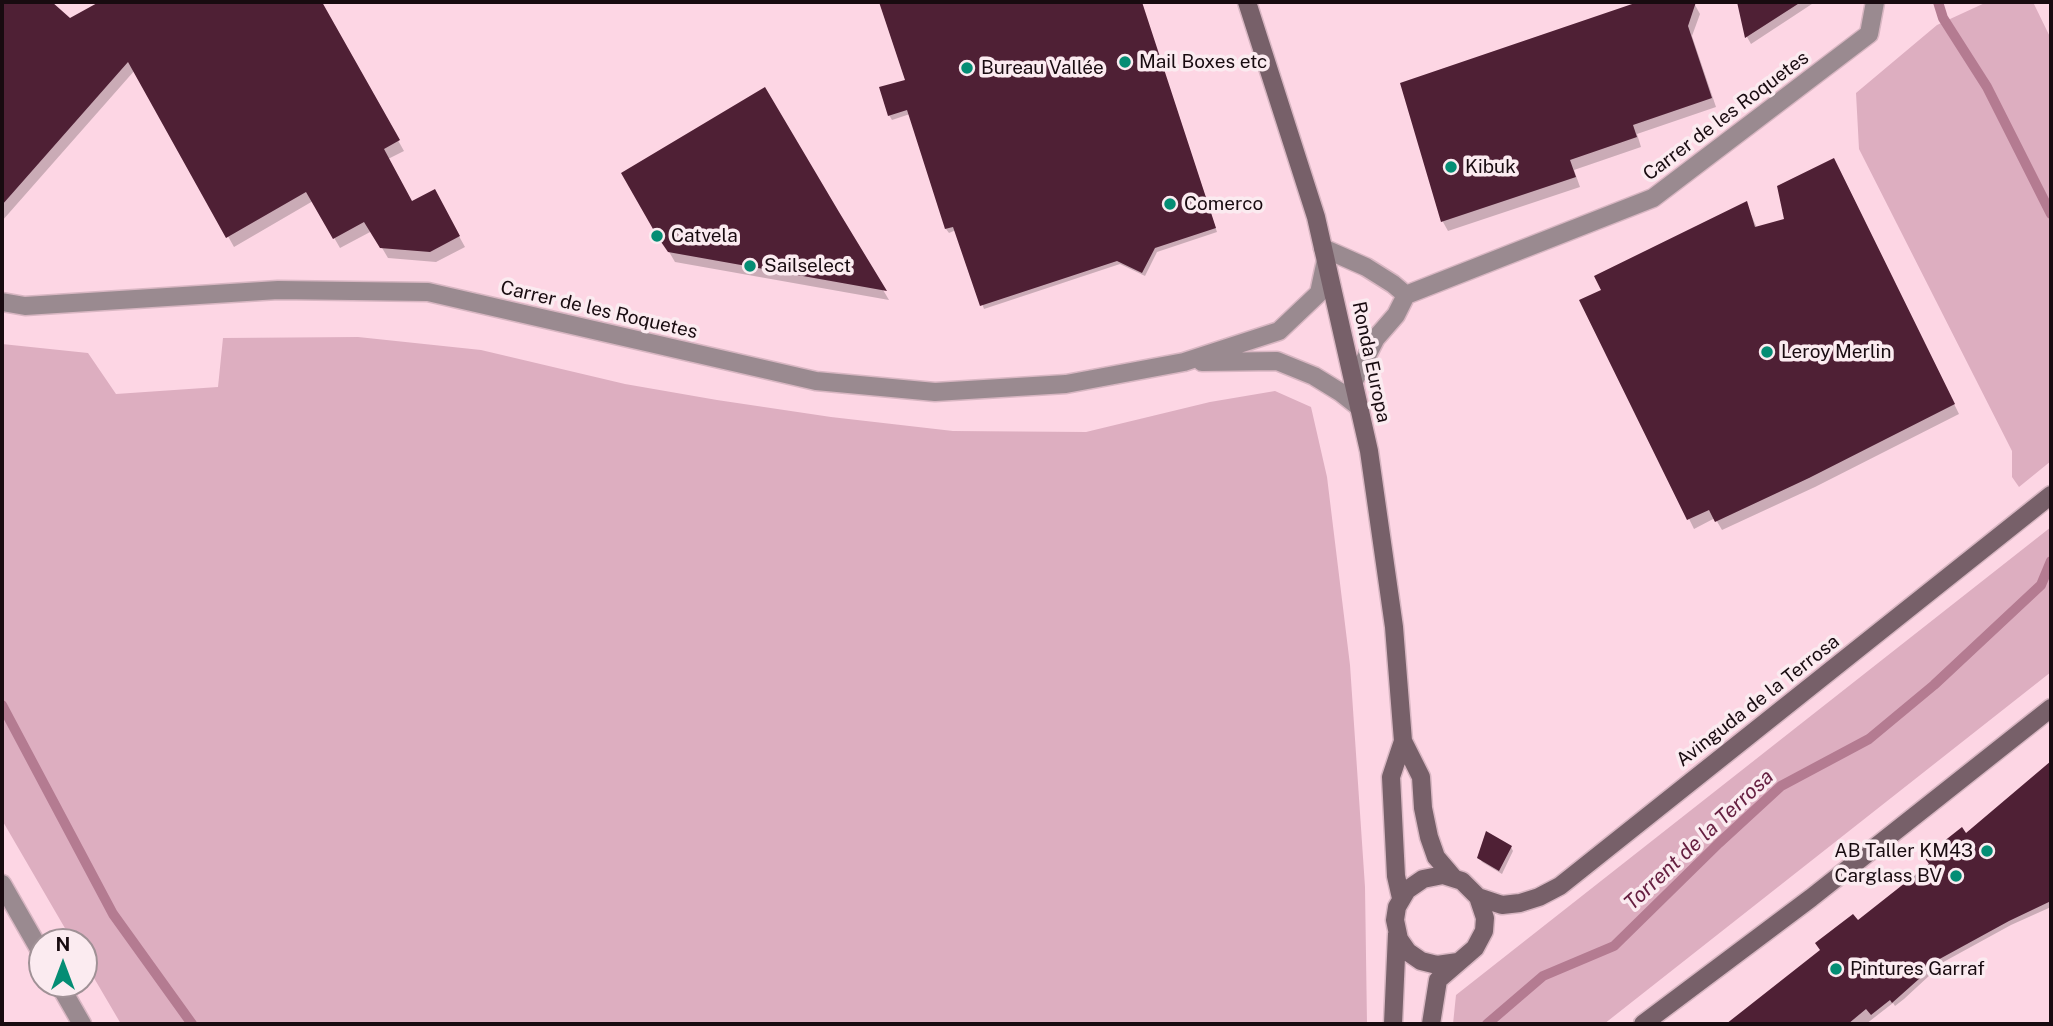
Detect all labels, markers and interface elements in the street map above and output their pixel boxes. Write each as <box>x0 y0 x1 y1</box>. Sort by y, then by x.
street label: Carrer de les Roquetes <box>1639 46 1813 186</box>
place label: Mail Boxes etc <box>1139 51 1267 73</box>
marker: Mail Boxes etc <box>1117 54 1133 70</box>
place label: Bureau Vallée <box>981 57 1104 79</box>
marker: Bureau Vallée <box>959 60 975 76</box>
place label: Kibuk <box>1465 156 1516 178</box>
marker: Kibuk <box>1443 159 1459 175</box>
place label: Comerco <box>1184 193 1263 215</box>
marker: Comerco <box>1162 196 1178 212</box>
place label: Catvela <box>671 225 738 247</box>
marker: Catvela <box>649 228 665 244</box>
place label: Sailselect <box>764 255 851 277</box>
marker: Sailselect <box>742 258 758 274</box>
street label: Carrer de les Roquetes <box>498 276 700 344</box>
street label: Ronda Europa <box>1347 299 1395 425</box>
place label: Leroy Merlin <box>1781 341 1891 363</box>
marker: Leroy Merlin <box>1759 344 1775 360</box>
street label: Avinguda de la Terrosa <box>1672 630 1844 772</box>
water label: Torrent de la Terrosa <box>1619 764 1779 916</box>
place label: AB Taller KM43 <box>1834 840 1973 862</box>
marker: AB Taller KM43 <box>1979 843 1995 859</box>
place label: Carglass BV <box>1835 865 1942 887</box>
marker: Carglass BV <box>1948 868 1964 884</box>
north arrow <box>28 928 98 998</box>
text: N <box>56 933 70 955</box>
place label: Pintures Garraf <box>1850 958 1985 980</box>
marker: Pintures Garraf <box>1828 961 1844 977</box>

